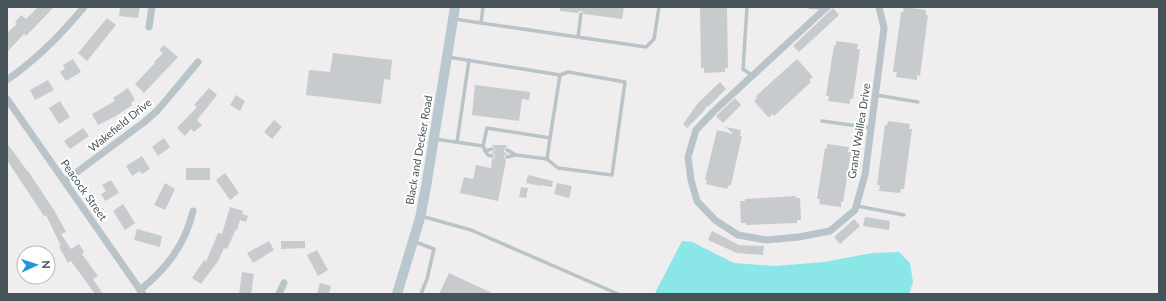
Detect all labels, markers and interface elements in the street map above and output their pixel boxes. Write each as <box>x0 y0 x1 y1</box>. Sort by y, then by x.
street label: Grand Waillea Drive <box>845 82 873 180</box>
street label: Black and Decker Road <box>402 94 435 206</box>
street label: Wakefield Drive <box>86 95 154 154</box>
street label: Peacock Street <box>59 157 110 223</box>
north arrow <box>16 245 56 285</box>
text: N <box>40 260 53 269</box>

